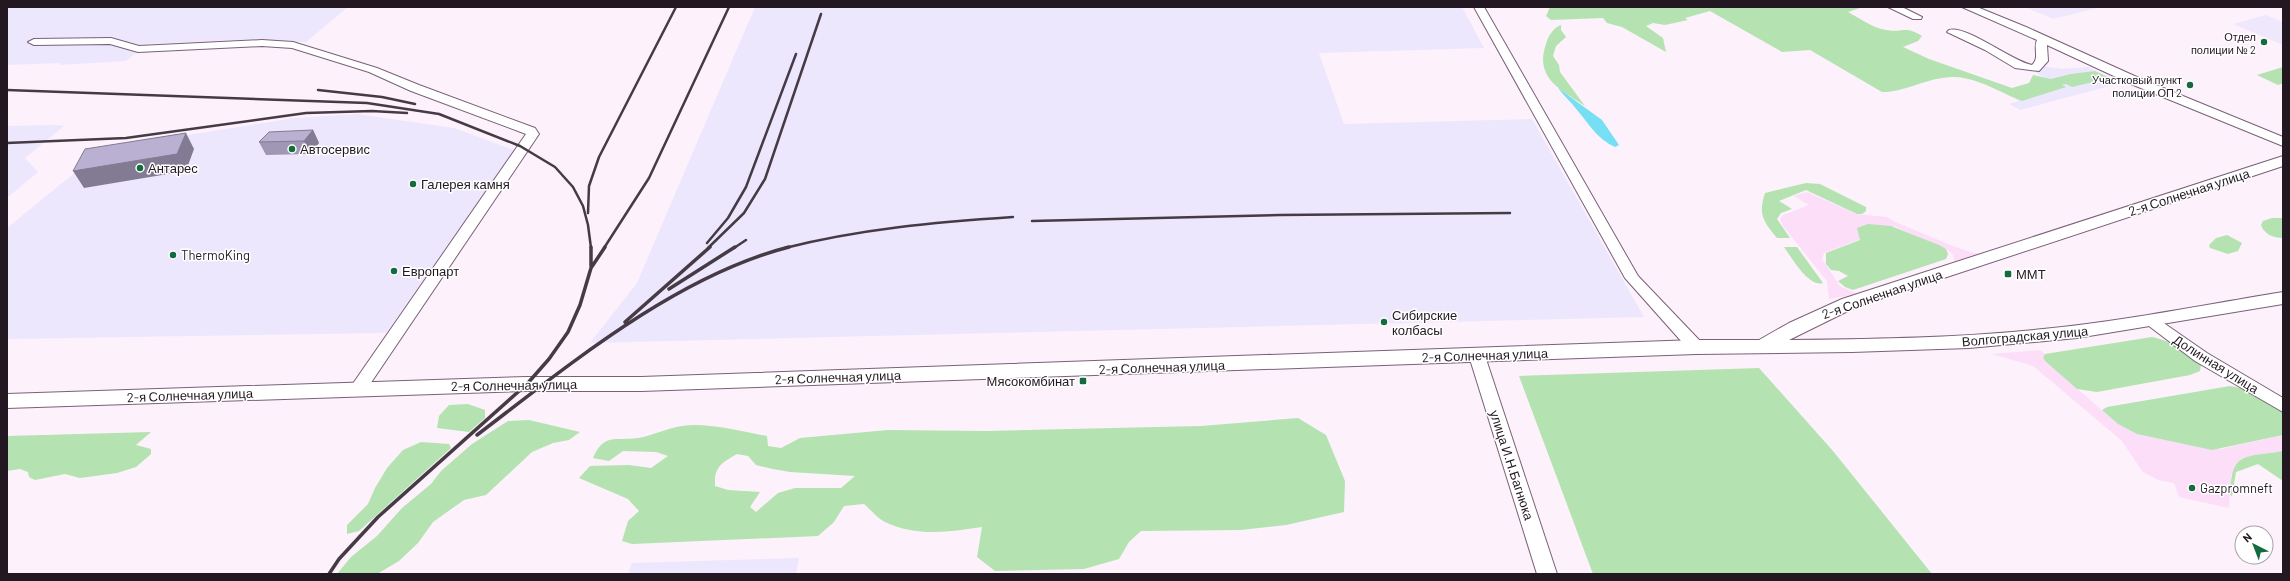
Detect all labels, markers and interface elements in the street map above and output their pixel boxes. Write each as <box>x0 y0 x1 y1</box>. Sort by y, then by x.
place label: Отдел полиции № 2 <box>2191 30 2256 56</box>
marker: Отдел полиции № 2 <box>2259 37 2269 47</box>
place label: Участковый пункт полиции ОП 2 <box>2092 73 2182 99</box>
marker: Участковый пункт полиции ОП 2 <box>2185 80 2195 90</box>
place label: Автосервис <box>300 141 370 157</box>
marker: Автосервис <box>287 144 297 154</box>
place label: Антарес <box>148 160 198 176</box>
marker: Антарес <box>135 163 145 173</box>
street label: 2-я Солнечная улица <box>2127 165 2252 219</box>
place label: Галерея камня <box>421 176 510 192</box>
marker: Галерея камня <box>408 179 418 189</box>
place label: ThermoKing <box>181 247 250 263</box>
marker: ThermoKing <box>168 250 178 260</box>
place label: Европарт <box>402 263 459 279</box>
marker: Европарт <box>389 266 399 276</box>
street label: 2-я Солнечная улица <box>1820 266 1945 322</box>
place label: ММТ <box>2016 266 2046 282</box>
marker: ММТ <box>2003 269 2013 279</box>
place label: Сибирские колбасы <box>1392 307 1457 338</box>
marker: Сибирские колбасы <box>1379 317 1389 327</box>
street label: Волгоградская улица <box>1961 322 2090 349</box>
street label: Долинная улица <box>2170 331 2262 397</box>
street label: 2-я Солнечная улица <box>1422 345 1549 365</box>
street label: 2-я Солнечная улица <box>1099 357 1226 377</box>
street label: 2-я Солнечная улица <box>775 367 902 387</box>
place label: Мясокомбинат <box>987 373 1075 389</box>
street label: 2-я Солнечная улица <box>451 376 578 394</box>
marker: Мясокомбинат <box>1078 376 1088 386</box>
street label: 2-я Солнечная улица <box>127 385 254 405</box>
street label: улица И.Н.Багнюка <box>1487 408 1538 523</box>
place label: Gazpromneft <box>2200 480 2273 496</box>
marker: Gazpromneft <box>2187 483 2197 493</box>
north arrow <box>2234 525 2274 565</box>
text: N <box>2240 530 2254 544</box>

